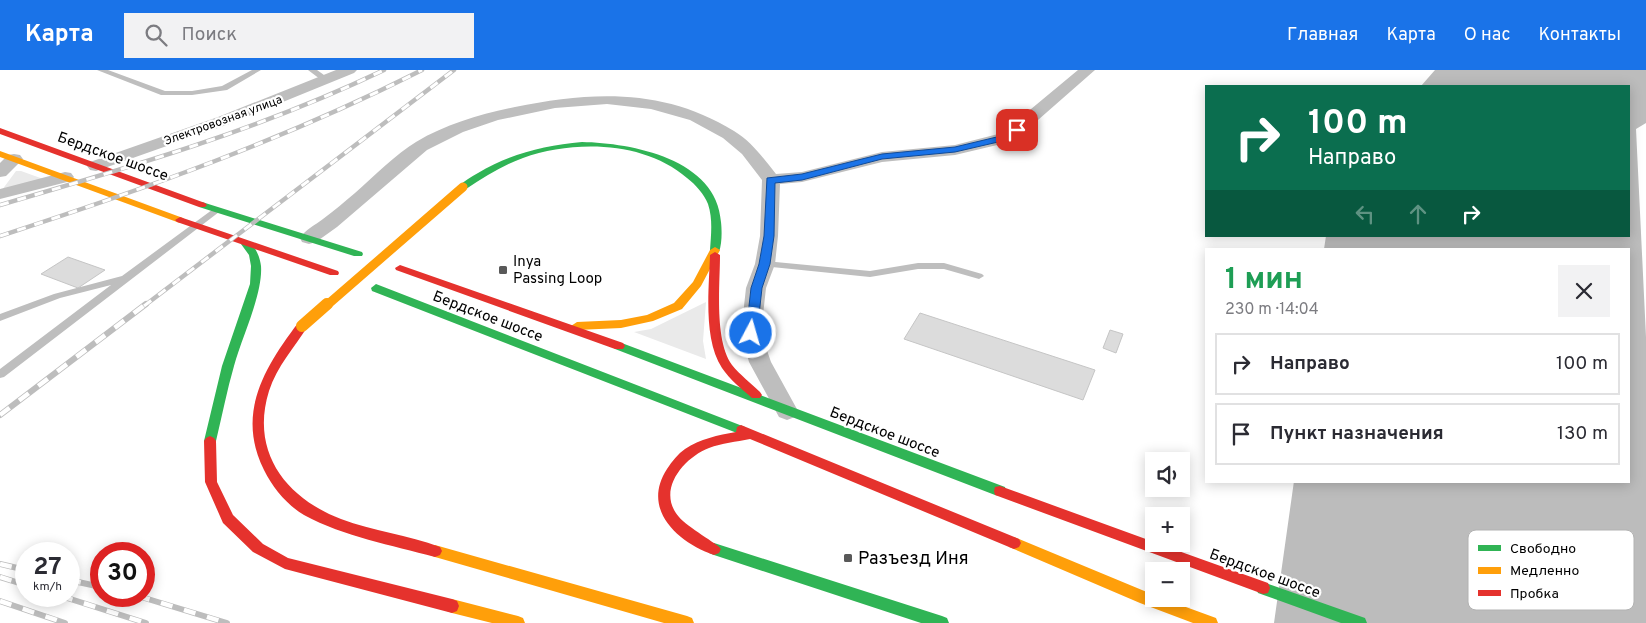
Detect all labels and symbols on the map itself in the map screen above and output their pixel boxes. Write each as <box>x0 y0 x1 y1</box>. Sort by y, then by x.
street label: Электровозная улица <box>162 92 285 150</box>
pin <box>996 109 1038 151</box>
street label: Бердское шоссе <box>54 129 171 186</box>
place label: Inya Passing Loop <box>513 253 602 289</box>
marker: Inya Passing Loop <box>497 264 509 276</box>
street label: Бердское шоссе <box>430 288 545 347</box>
position arrow <box>724 306 776 358</box>
street label: Бердское шоссе <box>827 404 942 463</box>
legend <box>1468 530 1634 610</box>
text: Свободно <box>1510 541 1576 558</box>
speed limit sign: 30 <box>90 542 155 607</box>
street label: Бердское шоссе <box>1206 546 1323 603</box>
place label: Разъезд Иня <box>858 548 969 571</box>
marker: Разъезд Иня <box>842 552 854 564</box>
text: Медленно <box>1510 563 1579 580</box>
text: Пробка <box>1510 586 1559 603</box>

